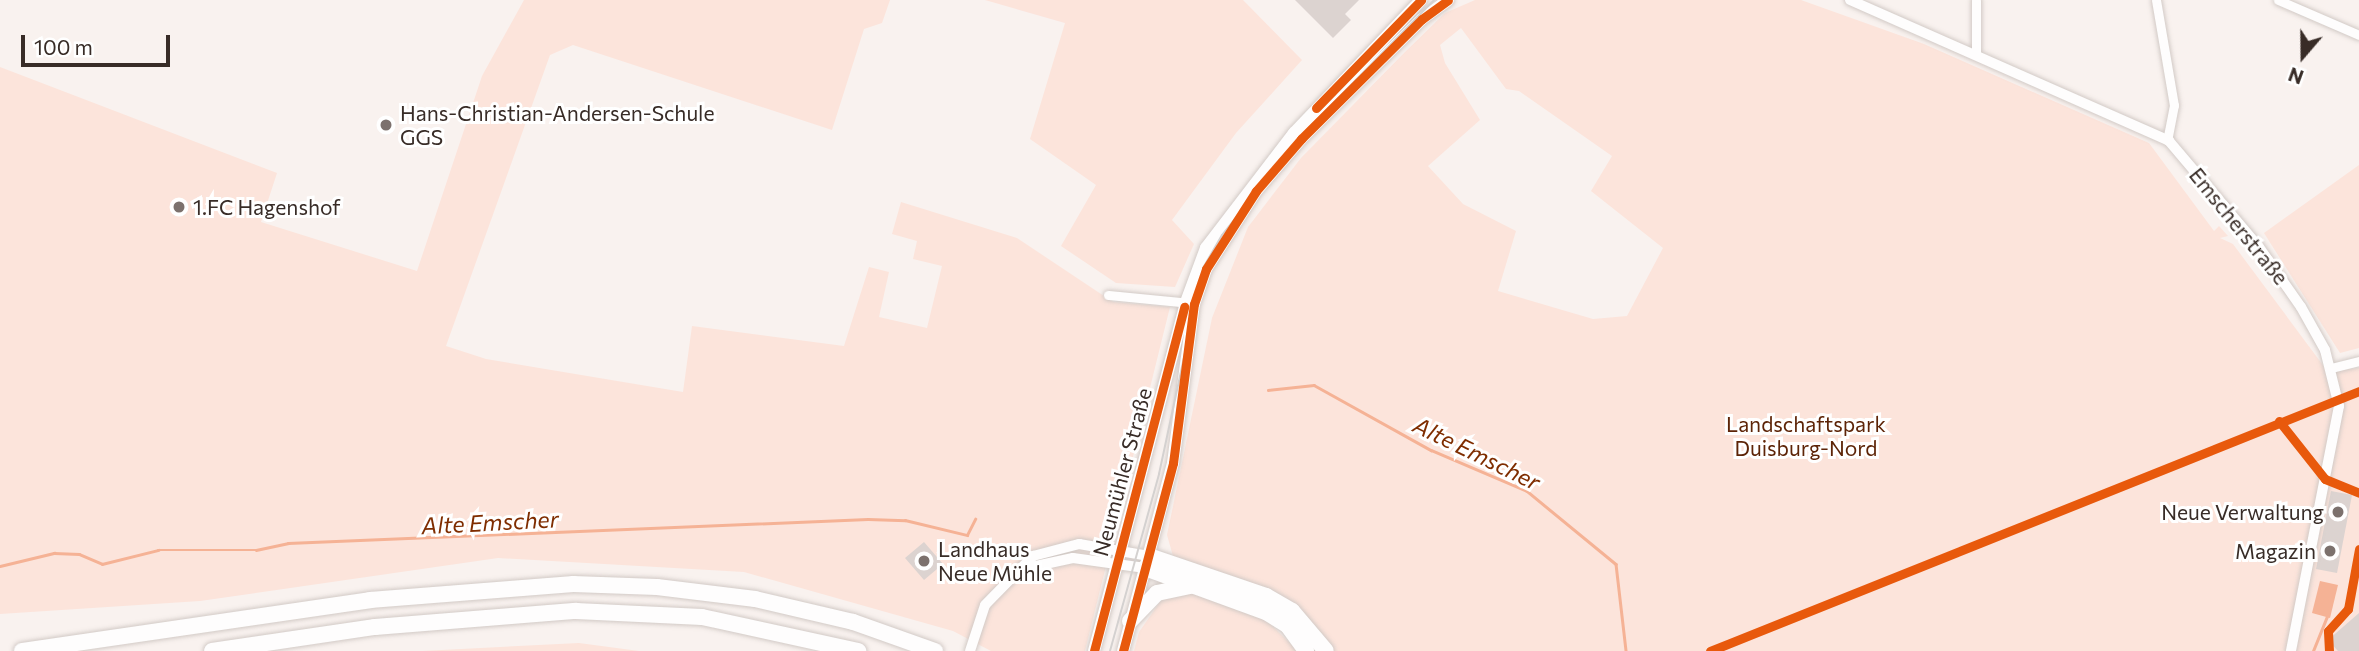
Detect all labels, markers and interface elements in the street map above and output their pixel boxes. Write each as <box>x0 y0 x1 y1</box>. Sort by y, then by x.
scale bar <box>24 21 173 65</box>
north arrow <box>2268 21 2338 91</box>
text: 100 m <box>34 34 93 59</box>
text: N <box>2285 63 2306 89</box>
place label: Hans-Christian-Andersen-Schule GGS <box>400 100 715 150</box>
marker: Hans-Christian-Andersen-Schule GGS <box>378 117 394 133</box>
street label: Emscherstraße <box>2184 163 2294 289</box>
place label: 1.FC Hagenshof <box>193 194 341 220</box>
marker: 1.FC Hagenshof <box>171 199 187 215</box>
street label: Neumühler Straße <box>1087 385 1157 559</box>
water label: Alte Emscher <box>1409 410 1545 496</box>
park label: Landschaftspark Duisburg-Nord <box>1726 411 1886 461</box>
place label: Neue Verwaltung <box>2161 499 2324 525</box>
marker: Neue Verwaltung <box>2330 504 2346 520</box>
water label: Alte Emscher <box>421 505 559 539</box>
place label: Landhaus Neue Mühle <box>938 536 1052 586</box>
place label: Magazin <box>2235 538 2316 564</box>
marker: Magazin <box>2322 543 2338 559</box>
marker: Landhaus Neue Mühle <box>916 553 932 569</box>

